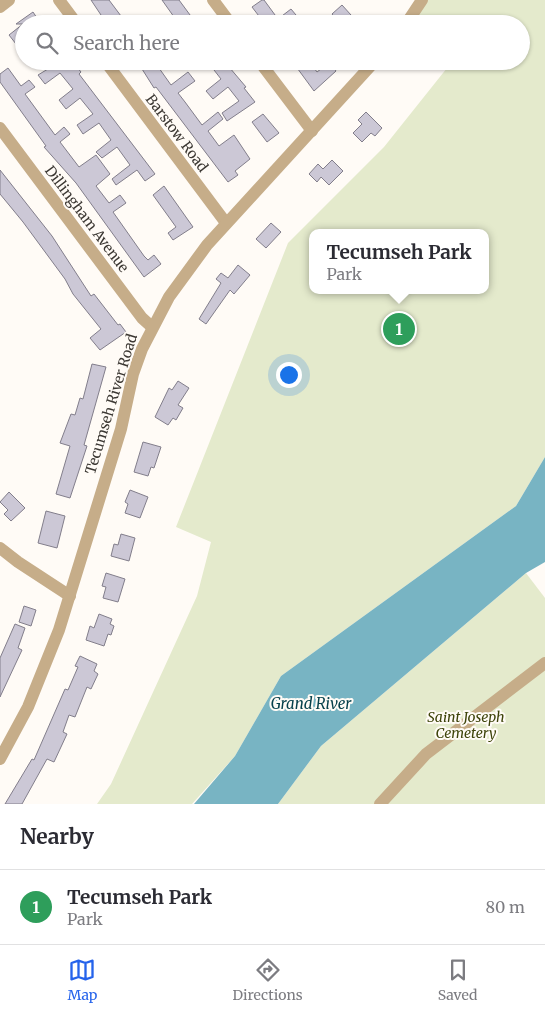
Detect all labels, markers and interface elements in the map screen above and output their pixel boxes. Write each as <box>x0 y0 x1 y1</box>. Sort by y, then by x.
search box <box>15 15 530 70</box>
icon: search <box>33 29 61 57</box>
text: Search here <box>73 31 180 55</box>
street label: Barstow Road <box>142 91 212 176</box>
street label: Dillingham Avenue <box>41 162 133 276</box>
popup <box>309 229 489 294</box>
text: Tecumseh Park <box>326 240 472 264</box>
text: Park <box>326 264 362 284</box>
pin: 1 <box>383 310 415 348</box>
street label: Tecumseh River Road <box>81 331 141 476</box>
your location <box>276 362 302 388</box>
water label: Grand River <box>271 694 352 713</box>
park label: Saint Joseph Cemetery <box>427 708 505 742</box>
text: Nearby <box>20 823 94 850</box>
text: Tecumseh Park <box>67 885 212 909</box>
text: 1 <box>32 897 40 917</box>
text: 80 m <box>486 897 525 917</box>
text: Park <box>67 909 103 929</box>
tab: Map <box>68 956 97 1004</box>
tab: Directions <box>233 956 303 1004</box>
tab: Saved <box>438 956 477 1004</box>

